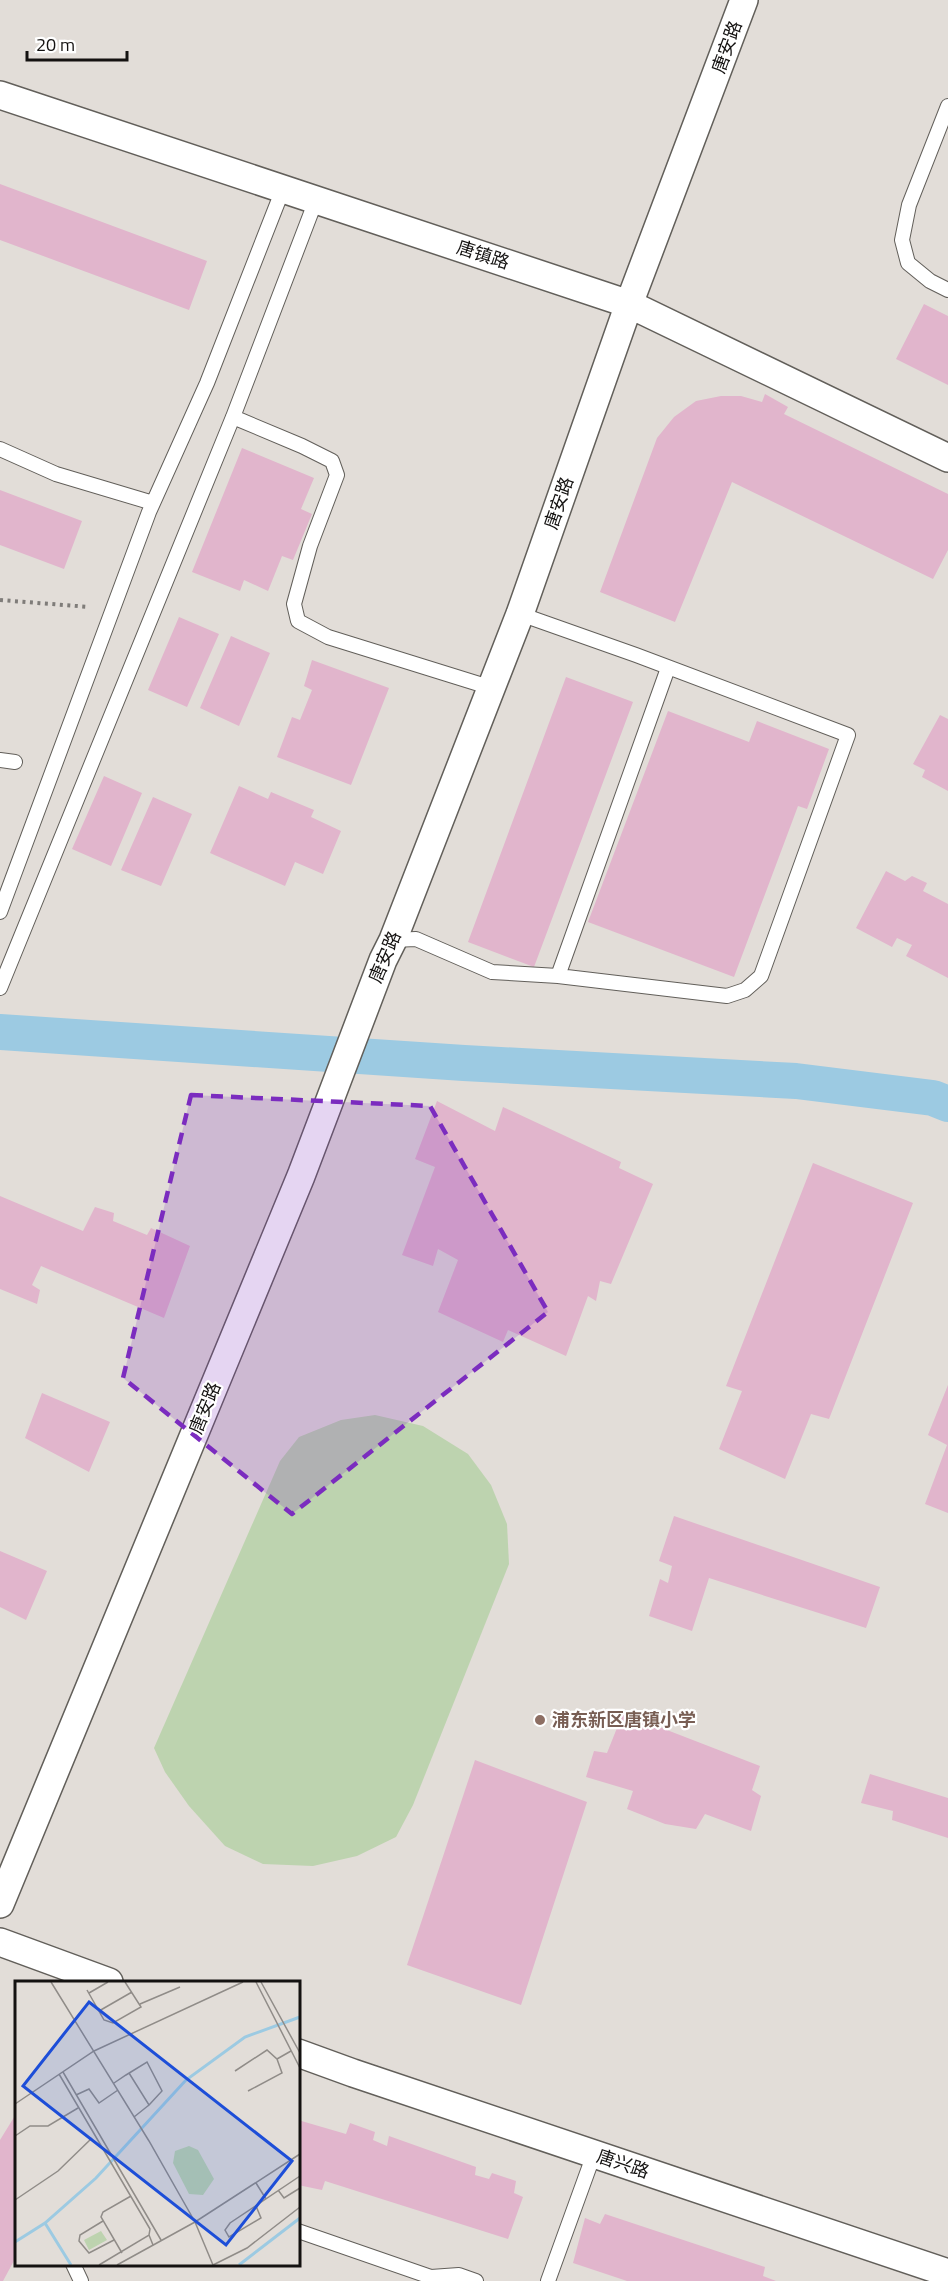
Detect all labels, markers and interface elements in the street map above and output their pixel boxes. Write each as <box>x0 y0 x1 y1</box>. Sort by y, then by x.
street label: 唐安路 <box>705 17 748 77</box>
scale bar <box>27 24 128 62</box>
text: 20 m <box>36 31 75 58</box>
street label: 唐镇路 <box>453 233 513 276</box>
street label: 唐安路 <box>537 473 580 533</box>
street label: 唐安路 <box>362 927 408 987</box>
street label: 唐安路 <box>182 1378 227 1438</box>
place label: 浦东新区唐镇小学 <box>552 1706 696 1733</box>
marker: 浦东新区唐镇小学 <box>533 1713 547 1727</box>
inset map <box>15 1981 300 2266</box>
street label: 唐兴路 <box>593 2142 653 2185</box>

